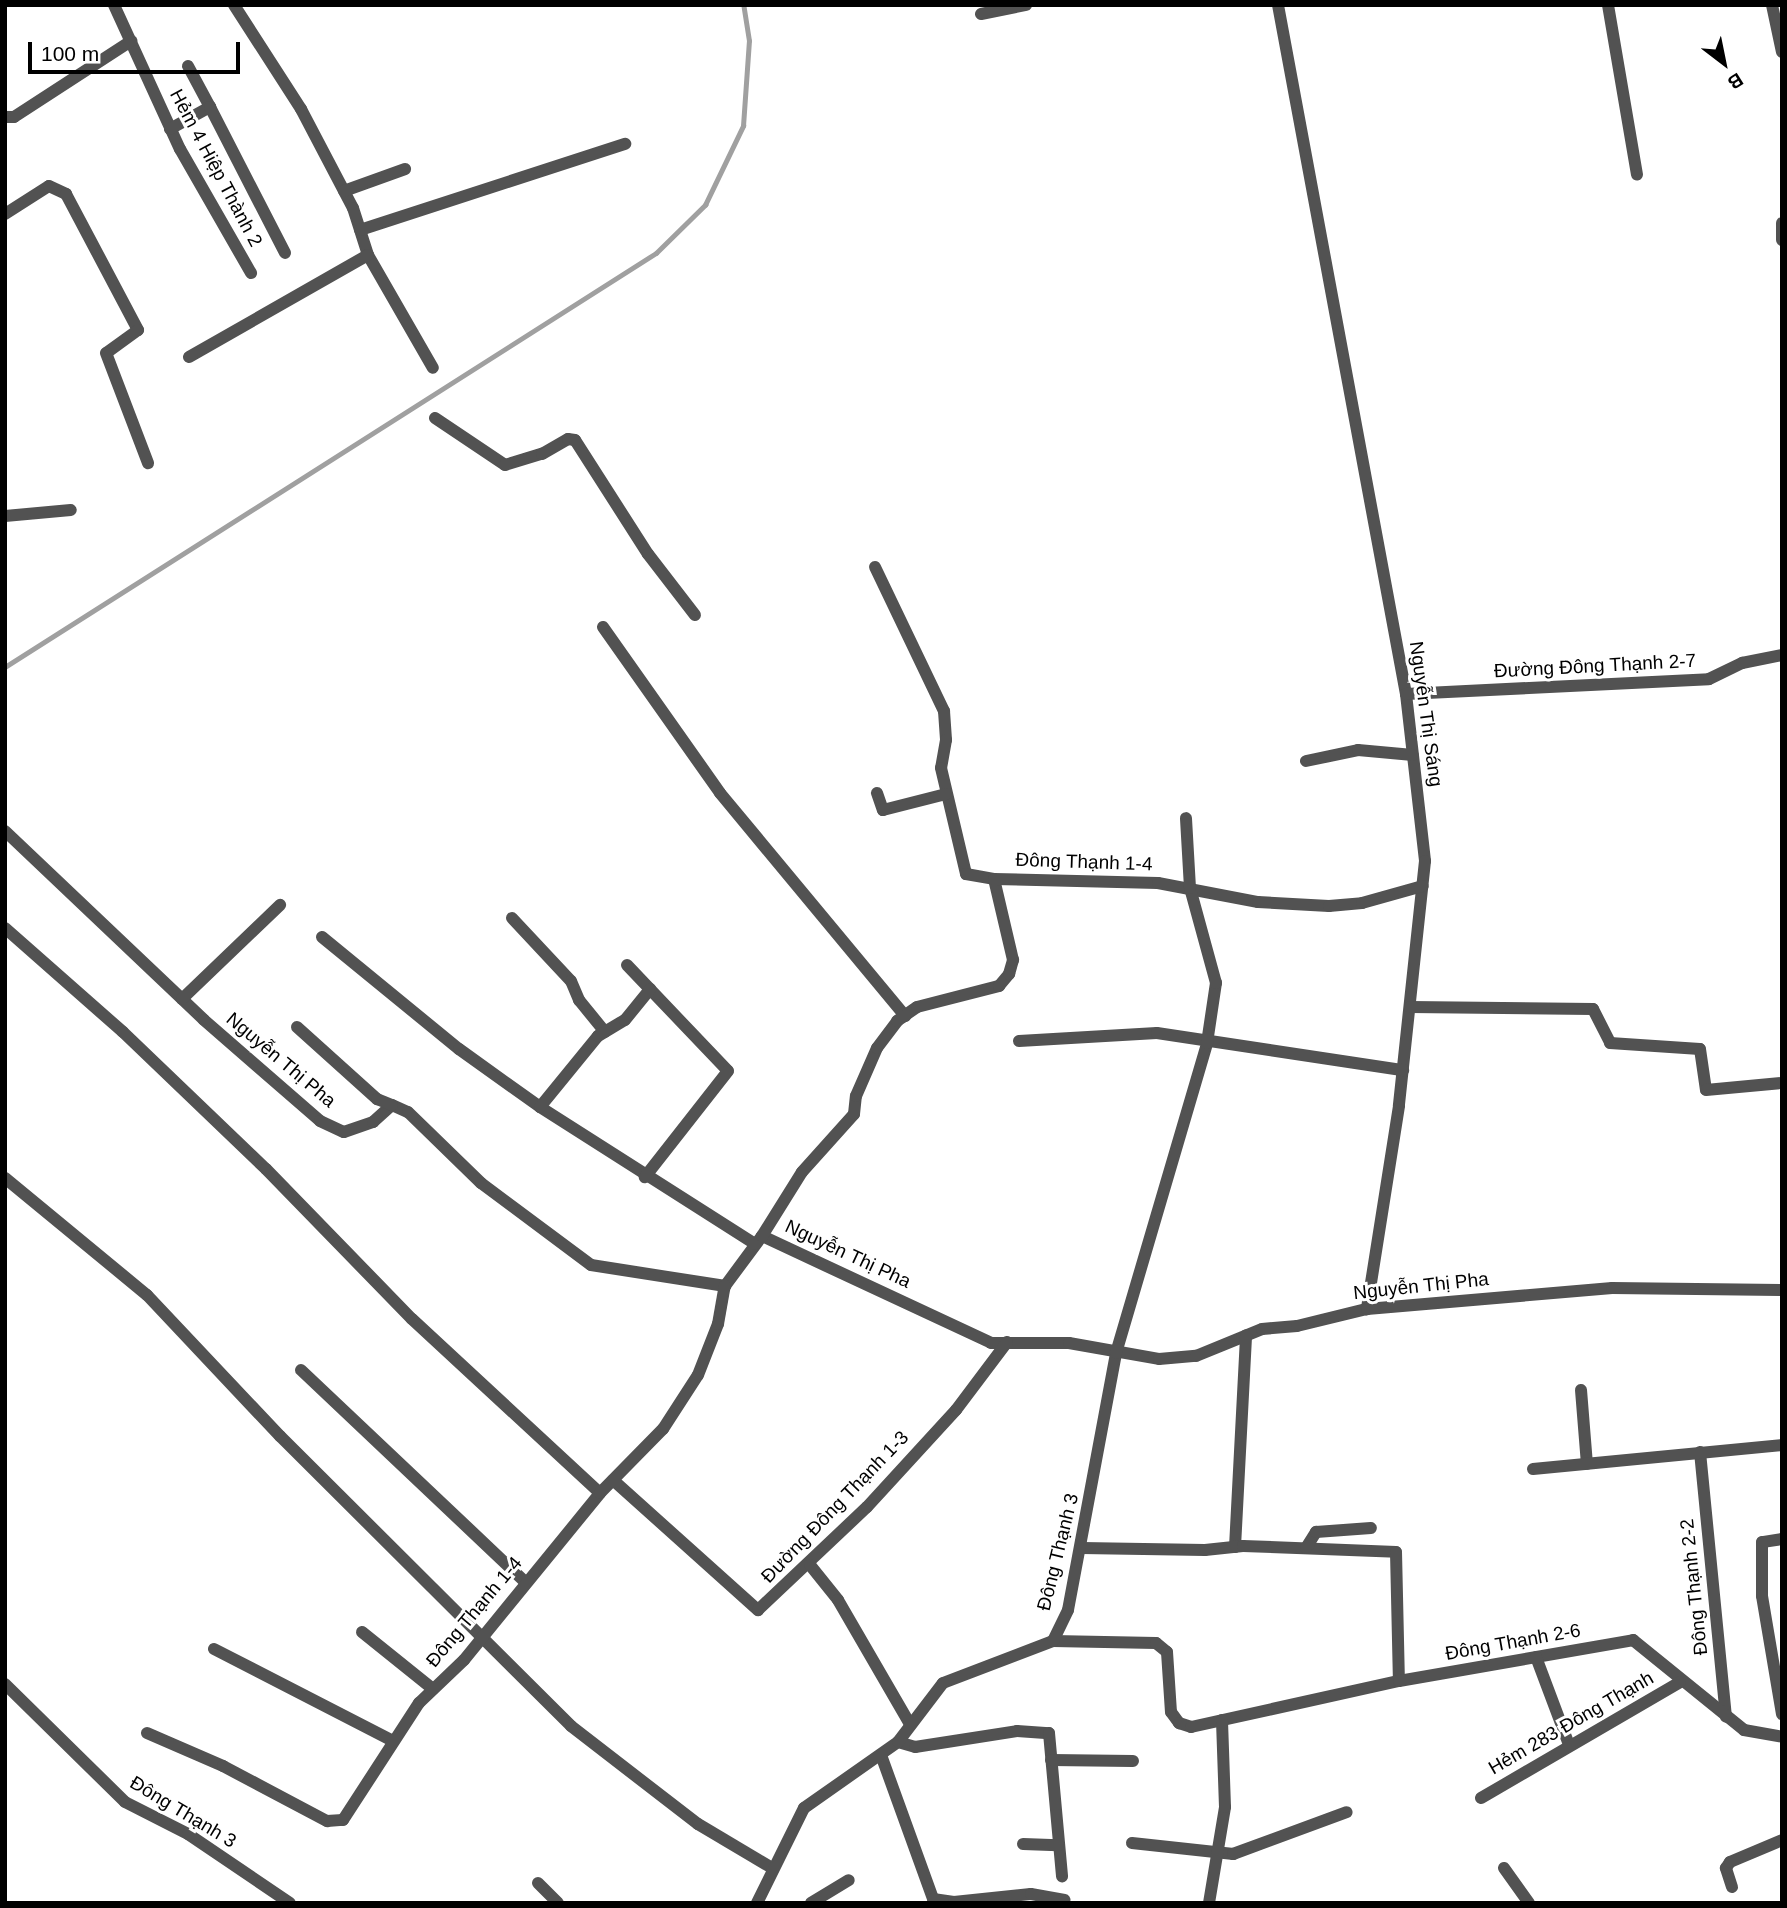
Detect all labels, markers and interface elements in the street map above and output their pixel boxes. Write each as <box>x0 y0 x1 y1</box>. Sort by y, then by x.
scale bar <box>32 28 243 72</box>
north arrow <box>1689 28 1759 98</box>
text: 100 m <box>41 42 99 65</box>
text: B <box>1724 69 1747 94</box>
street label: Hẻm 4 Hiệp Thành 2 <box>165 85 267 251</box>
street label: Nguyễn Thị Sáng <box>1404 640 1448 788</box>
street label: Đường Đông Thạnh 2-7 <box>1493 649 1697 683</box>
street label: Đông Thạnh 1-4 <box>1015 848 1153 876</box>
street label: Nguyễn Thị Pha <box>221 1007 341 1113</box>
street label: Nguyễn Thị Pha <box>781 1215 915 1293</box>
street label: Nguyễn Thị Pha <box>1352 1268 1490 1304</box>
street label: Đường Đông Thạnh 1-3 <box>756 1426 914 1588</box>
street label: Đông Thạnh 3 <box>1032 1491 1084 1613</box>
street label: Đông Thạnh 2-2 <box>1675 1518 1713 1656</box>
street label: Đông Thạnh 1-4 <box>421 1552 527 1672</box>
street label: Đông Thạnh 2-6 <box>1443 1619 1583 1665</box>
street label: Hẻm 283 Đông Thạnh <box>1484 1666 1658 1780</box>
street label: Đông Thạnh 3 <box>126 1771 240 1853</box>

